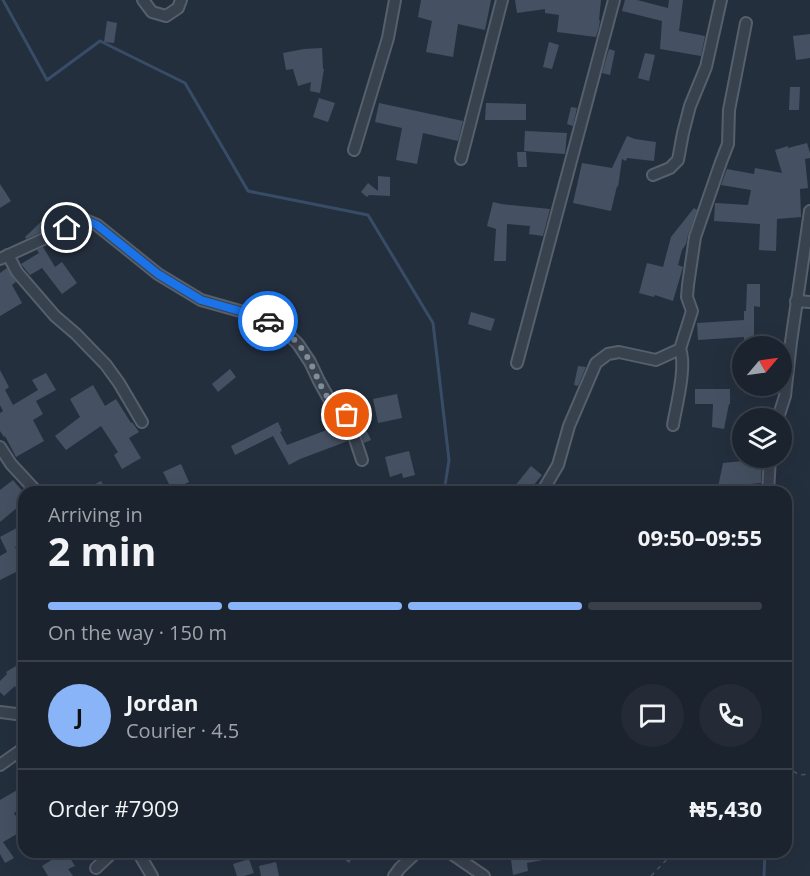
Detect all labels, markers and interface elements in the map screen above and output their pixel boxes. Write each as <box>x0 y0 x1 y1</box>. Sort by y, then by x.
pin <box>41 202 92 253</box>
icon: home <box>50 211 83 244</box>
courier <box>238 291 298 351</box>
icon: car <box>252 305 285 338</box>
north arrow <box>732 336 792 396</box>
map controls <box>732 336 792 468</box>
pin <box>321 389 372 440</box>
icon: bag <box>330 398 363 431</box>
button: layers <box>732 408 792 468</box>
text: Arriving in <box>48 501 143 528</box>
text: 09:50–09:55 <box>638 522 762 552</box>
text: 2 min <box>48 524 156 577</box>
text: On the way · 150 m <box>48 619 227 646</box>
button: chat <box>621 684 684 747</box>
button: phone <box>699 684 762 747</box>
text: Jordan <box>126 687 199 717</box>
text: J <box>76 700 83 730</box>
text: Courier · 4.5 <box>126 717 239 744</box>
text: Order #7909 <box>48 793 179 823</box>
text: ₦5,430 <box>690 793 762 823</box>

